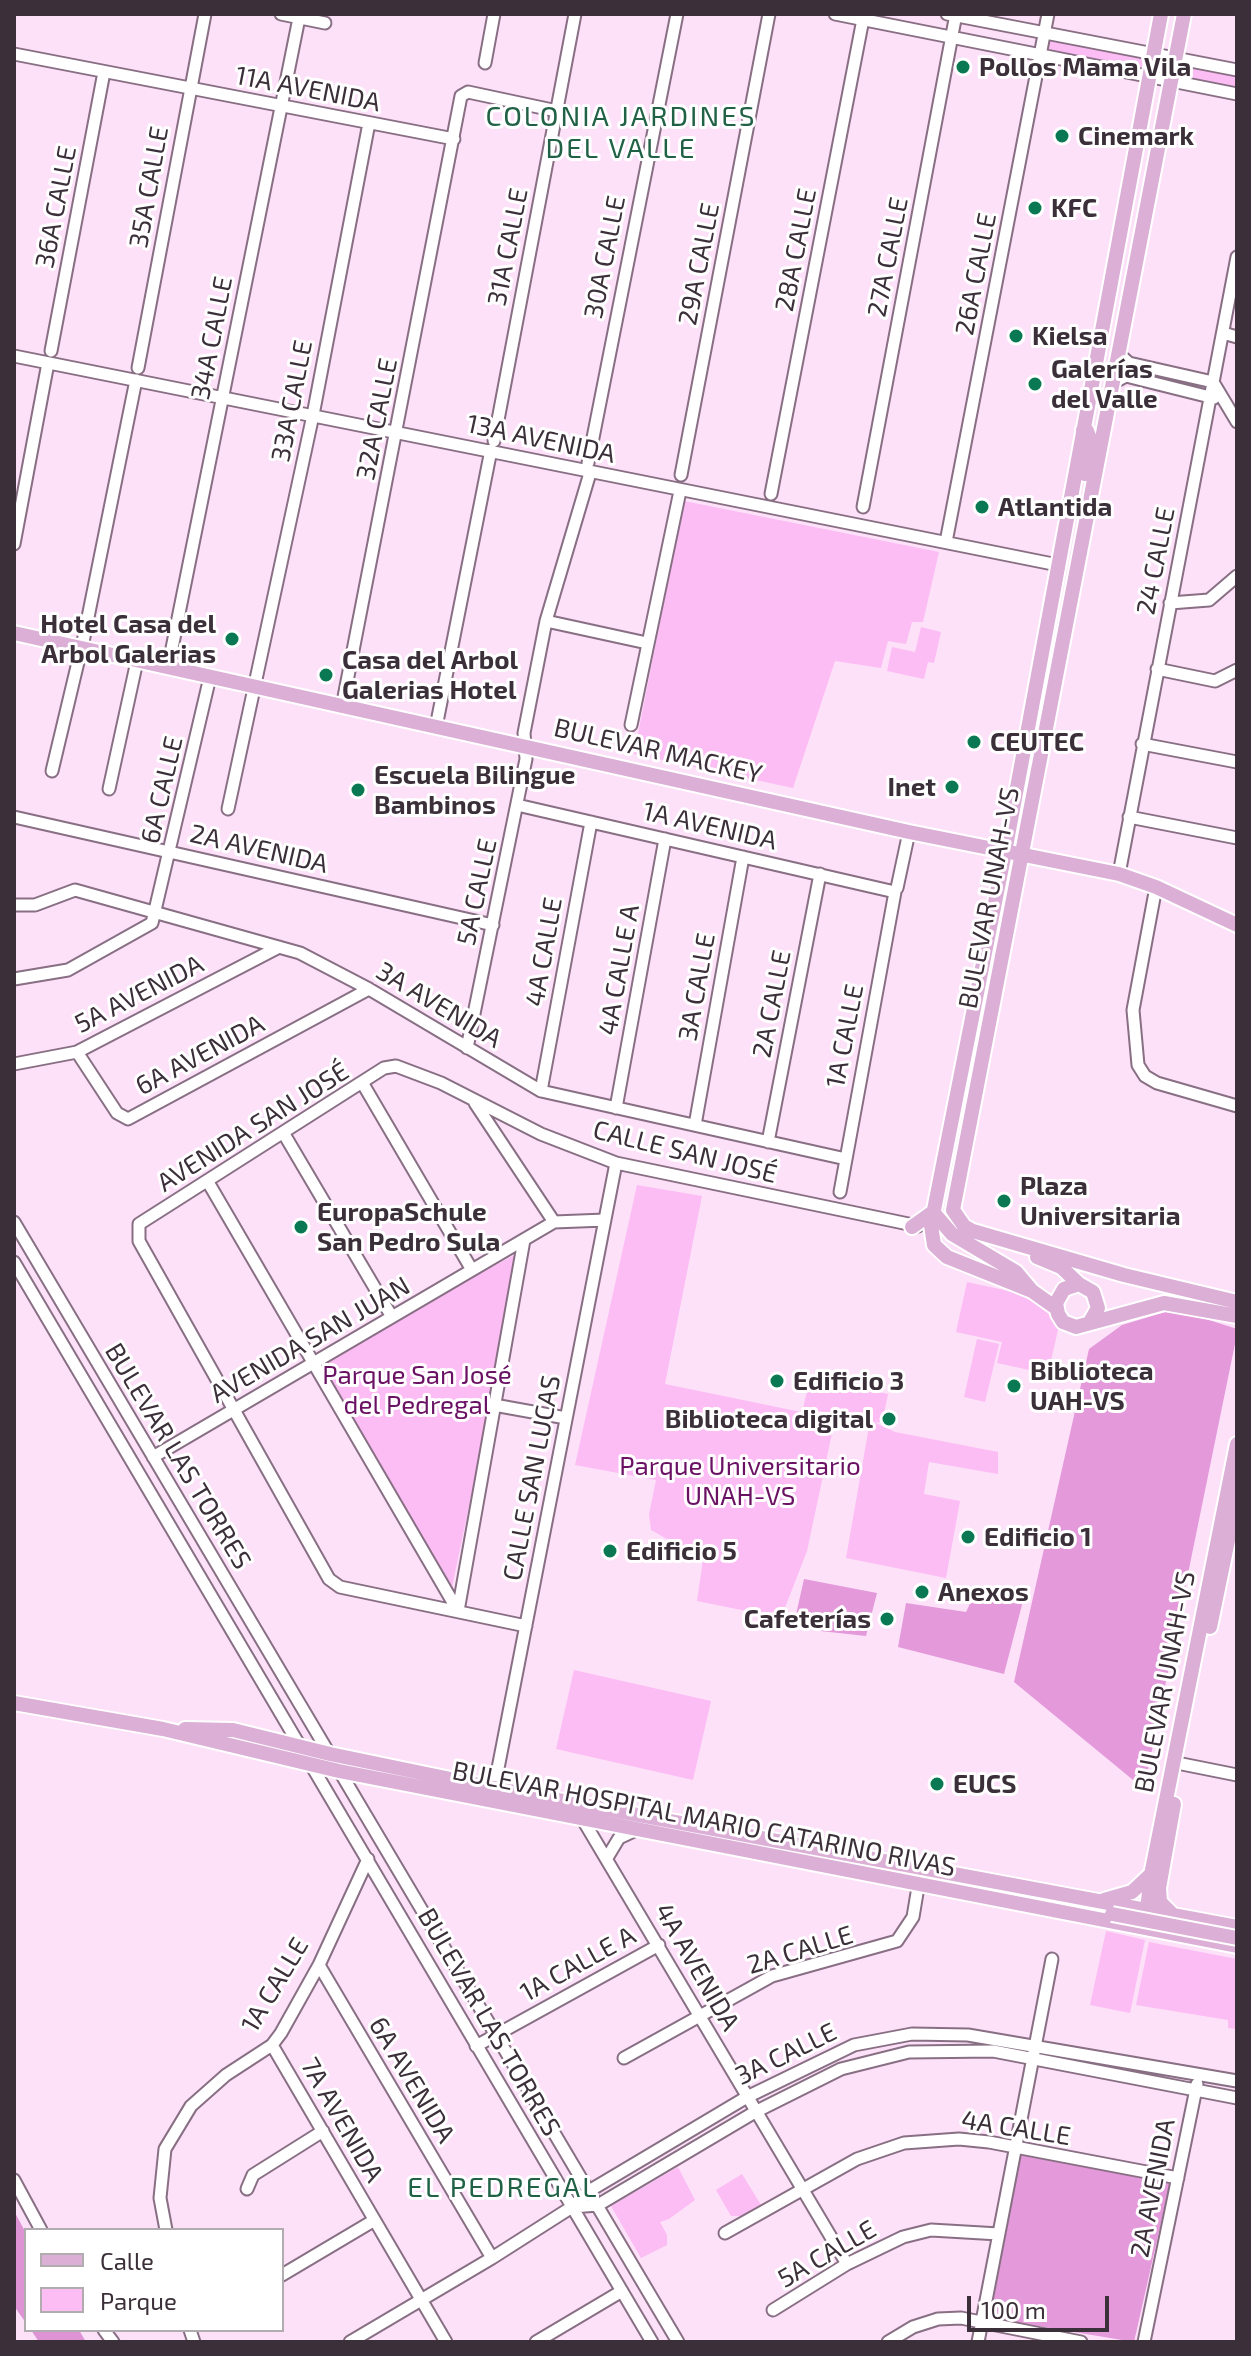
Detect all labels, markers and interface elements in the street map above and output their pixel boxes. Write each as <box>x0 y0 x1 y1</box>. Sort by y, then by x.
place label: Pollos Mama Vila <box>979 51 1191 83</box>
marker: Pollos Mama Vila <box>954 58 972 76</box>
street label: 11A AVENIDA <box>233 60 383 118</box>
district label: COLONIA JARDINES DEL VALLE <box>485 100 757 166</box>
place label: Cinemark <box>1078 120 1194 152</box>
street label: 35A CALLE <box>123 124 175 250</box>
marker: Cinemark <box>1053 127 1071 145</box>
street label: 36A CALLE <box>29 143 83 271</box>
street label: 31A CALLE <box>481 186 535 308</box>
street label: 28A CALLE <box>769 186 823 314</box>
place label: KFC <box>1051 192 1097 224</box>
street label: 30A CALLE <box>578 193 632 321</box>
street label: 27A CALLE <box>861 194 915 320</box>
marker: KFC <box>1026 199 1044 217</box>
street label: 29A CALLE <box>672 200 726 328</box>
street label: 26A CALLE <box>949 210 1003 338</box>
street label: 34A CALLE <box>185 274 239 402</box>
place label: Kielsa <box>1032 320 1107 352</box>
marker: Kielsa <box>1007 327 1025 345</box>
street label: 33A CALLE <box>265 338 319 464</box>
place label: Galerías del Valle <box>1051 353 1158 414</box>
street label: 32A CALLE <box>350 355 404 483</box>
marker: Galerías del Valle <box>1026 375 1044 393</box>
street label: 13A AVENIDA <box>464 408 618 470</box>
place label: Atlantida <box>998 491 1112 523</box>
marker: Atlantida <box>973 498 991 516</box>
street label: 24 CALLE <box>1130 505 1182 617</box>
place label: Hotel Casa del Arbol Galerias <box>40 608 216 670</box>
marker: Hotel Casa del Arbol Galerias <box>223 630 241 648</box>
place label: Casa del Arbol Galerias Hotel <box>342 644 518 706</box>
marker: Casa del Arbol Galerias Hotel <box>317 666 335 684</box>
street label: BULEVAR MACKEY <box>551 712 765 790</box>
place label: CEUTEC <box>990 726 1084 758</box>
street label: 6A CALLE <box>135 733 189 847</box>
marker: CEUTEC <box>965 733 983 751</box>
place label: Escuela Bilingue Bambinos <box>374 759 575 820</box>
place label: Inet <box>887 771 936 803</box>
marker: Inet <box>943 778 961 796</box>
marker: Escuela Bilingue Bambinos <box>349 781 367 799</box>
street label: BULEVAR UNAH-VS <box>952 785 1026 1011</box>
street label: 1A AVENIDA <box>640 795 780 857</box>
street label: 2A AVENIDA <box>187 818 331 880</box>
street label: 5A CALLE <box>450 836 504 948</box>
street label: 4A CALLE <box>519 895 569 1009</box>
street label: 4A CALLE A <box>592 902 646 1038</box>
street label: 3A CALLE <box>672 931 722 1043</box>
street label: 5A AVENIDA <box>70 948 208 1040</box>
street label: 2A CALLE <box>746 948 798 1060</box>
street label: 3A AVENIDA <box>371 955 507 1055</box>
street label: 1A CALLE <box>820 982 870 1090</box>
street label: 6A AVENIDA <box>130 1008 270 1102</box>
street label: AVENIDA SAN JOSÉ <box>151 1055 355 1199</box>
street label: CALLE SAN JOSÉ <box>590 1114 780 1190</box>
place label: Plaza Universitaria <box>1020 1170 1180 1232</box>
marker: Plaza Universitaria <box>995 1192 1013 1210</box>
place label: EuropaSchule San Pedro Sula <box>317 1196 500 1258</box>
marker: EuropaSchule San Pedro Sula <box>292 1218 310 1236</box>
street label: AVENIDA SAN JUAN <box>205 1270 415 1410</box>
street label: BULEVAR LAS TORRES <box>98 1338 258 1574</box>
place label: Biblioteca UAH-VS <box>1030 1355 1154 1416</box>
park label: Parque San José del Pedregal <box>322 1359 512 1420</box>
place label: Edificio 3 <box>793 1365 904 1397</box>
marker: Edificio 3 <box>768 1372 786 1390</box>
street label: CALLE SAN LUCAS <box>497 1373 567 1583</box>
marker: Biblioteca UAH-VS <box>1005 1377 1023 1395</box>
place label: Biblioteca digital <box>665 1403 873 1435</box>
marker: Biblioteca digital <box>880 1410 898 1428</box>
park label: Parque Universitario UNAH-VS <box>619 1450 861 1512</box>
place label: Edificio 1 <box>984 1521 1092 1553</box>
marker: Edificio 1 <box>959 1528 977 1546</box>
place label: Edificio 5 <box>626 1535 737 1567</box>
marker: Edificio 5 <box>601 1542 619 1560</box>
street label: BULEVAR UNAH-VS <box>1128 1569 1202 1795</box>
place label: Anexos <box>938 1576 1029 1608</box>
marker: Anexos <box>913 1583 931 1601</box>
place label: Cafeterías <box>744 1603 871 1635</box>
marker: Cafeterías <box>878 1610 896 1628</box>
street label: BULEVAR HOSPITAL MARIO CATARINO RIVAS <box>450 1755 958 1883</box>
place label: EUCS <box>953 1768 1016 1800</box>
marker: EUCS <box>928 1775 946 1793</box>
street label: 4A AVENIDA <box>648 1898 746 2036</box>
street label: BULEVAR LAS TORRES <box>411 1903 567 2141</box>
street label: 2A CALLE <box>743 1919 857 1981</box>
street label: 1A CALLE A <box>515 1920 641 2008</box>
street label: 1A CALLE <box>235 1932 315 2038</box>
street label: 6A AVENIDA <box>362 2012 462 2148</box>
street label: 3A CALLE <box>730 2016 842 2092</box>
street label: 7A AVENIDA <box>294 2052 390 2188</box>
street label: 4A CALLE <box>959 2104 1073 2152</box>
street label: 2A AVENIDA <box>1124 2116 1182 2260</box>
district label: EL PEDREGAL <box>407 2171 599 2205</box>
street label: 5A CALLE <box>772 2213 882 2295</box>
legend <box>24 2228 284 2332</box>
text: Calle <box>100 2246 154 2275</box>
scale bar <box>971 2280 1113 2330</box>
text: Parque <box>100 2286 177 2315</box>
text: 100 m <box>981 2295 1046 2324</box>

